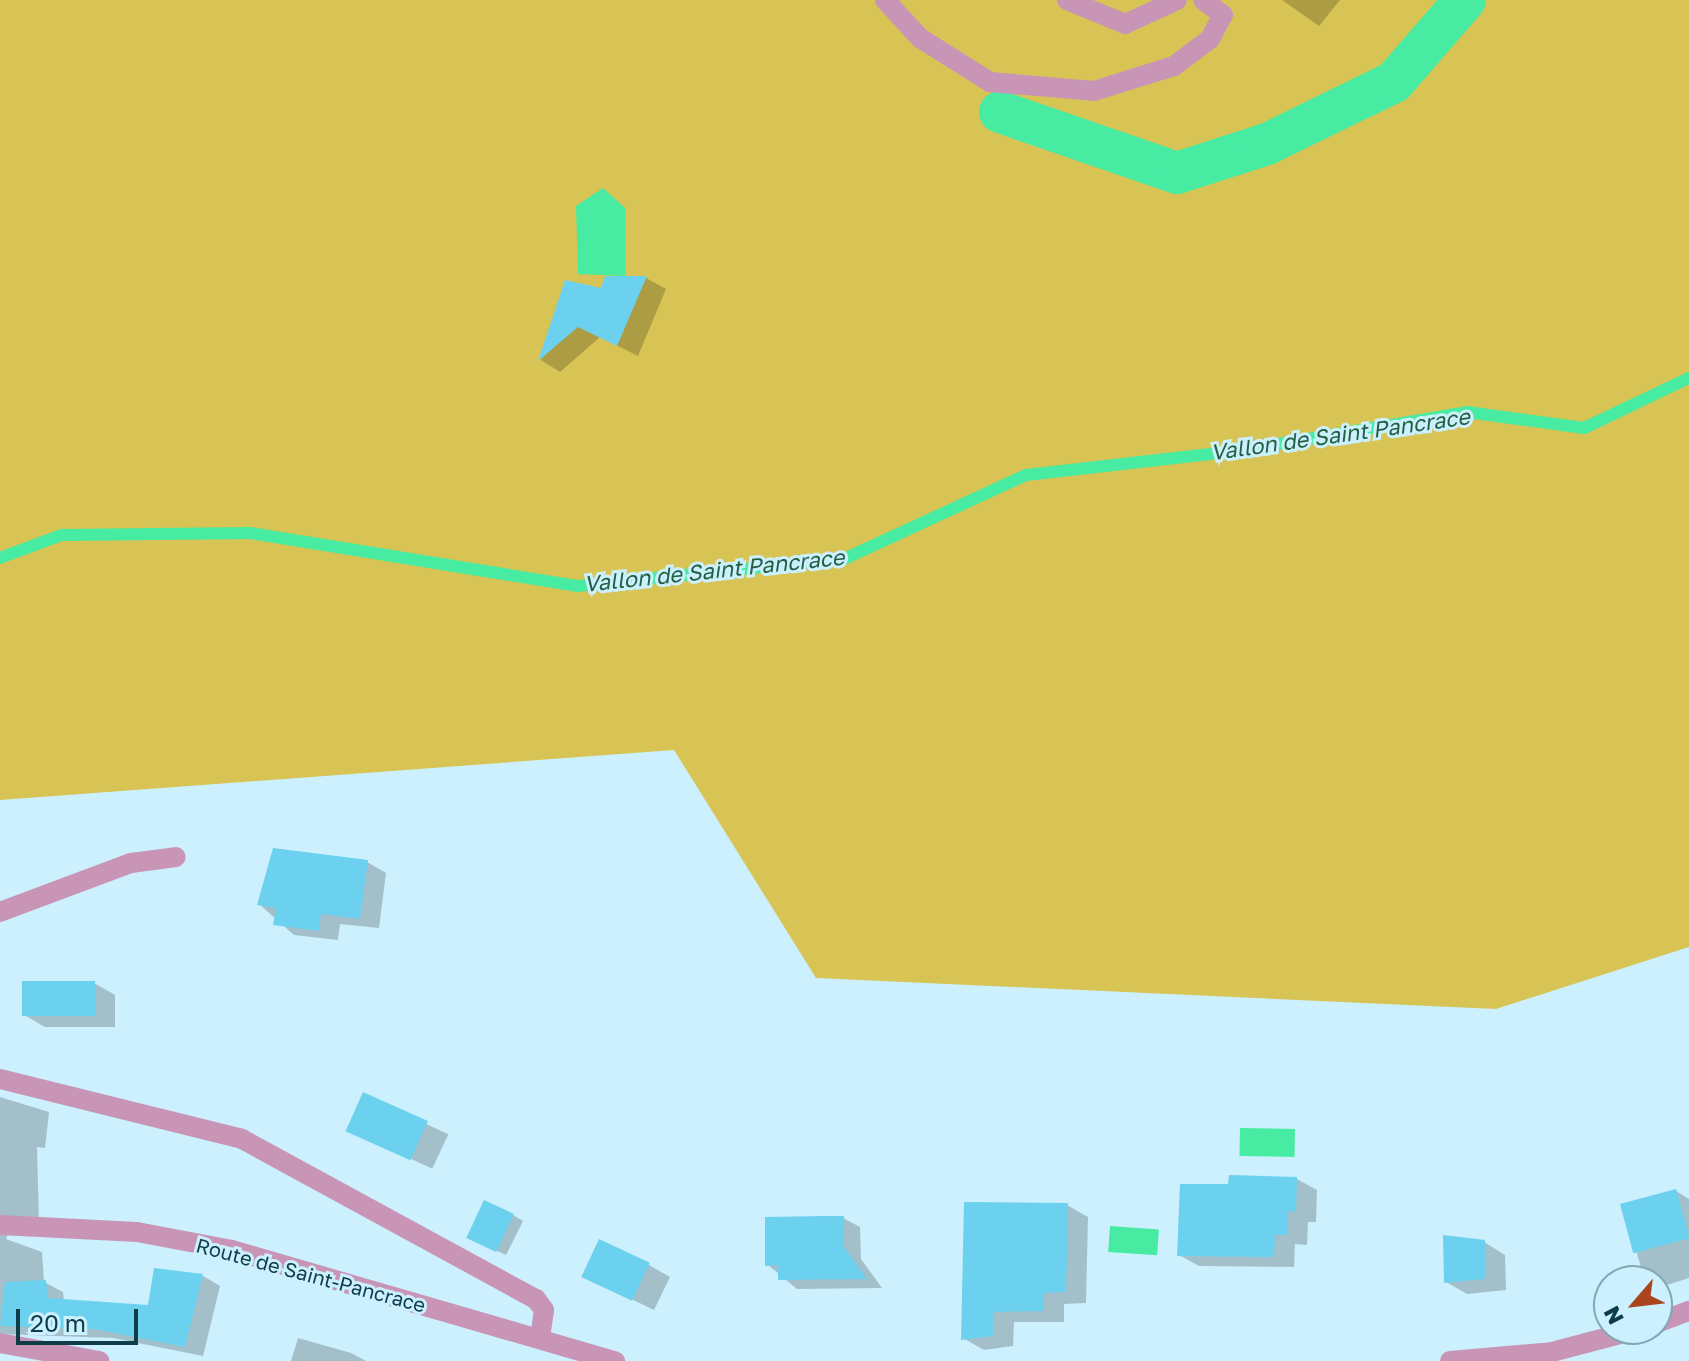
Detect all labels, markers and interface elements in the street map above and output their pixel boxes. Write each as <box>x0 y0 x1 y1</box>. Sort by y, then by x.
water label: Vallon de Saint Pancrace <box>1209 403 1471 465</box>
water label: Vallon de Saint Pancrace <box>583 543 845 597</box>
street label: Route de Saint-Pancrace <box>194 1233 428 1317</box>
north arrow <box>1593 1265 1673 1345</box>
scale bar <box>20 1293 142 1343</box>
text: N <box>1597 1302 1629 1329</box>
text: 20 m <box>30 1308 86 1337</box>

